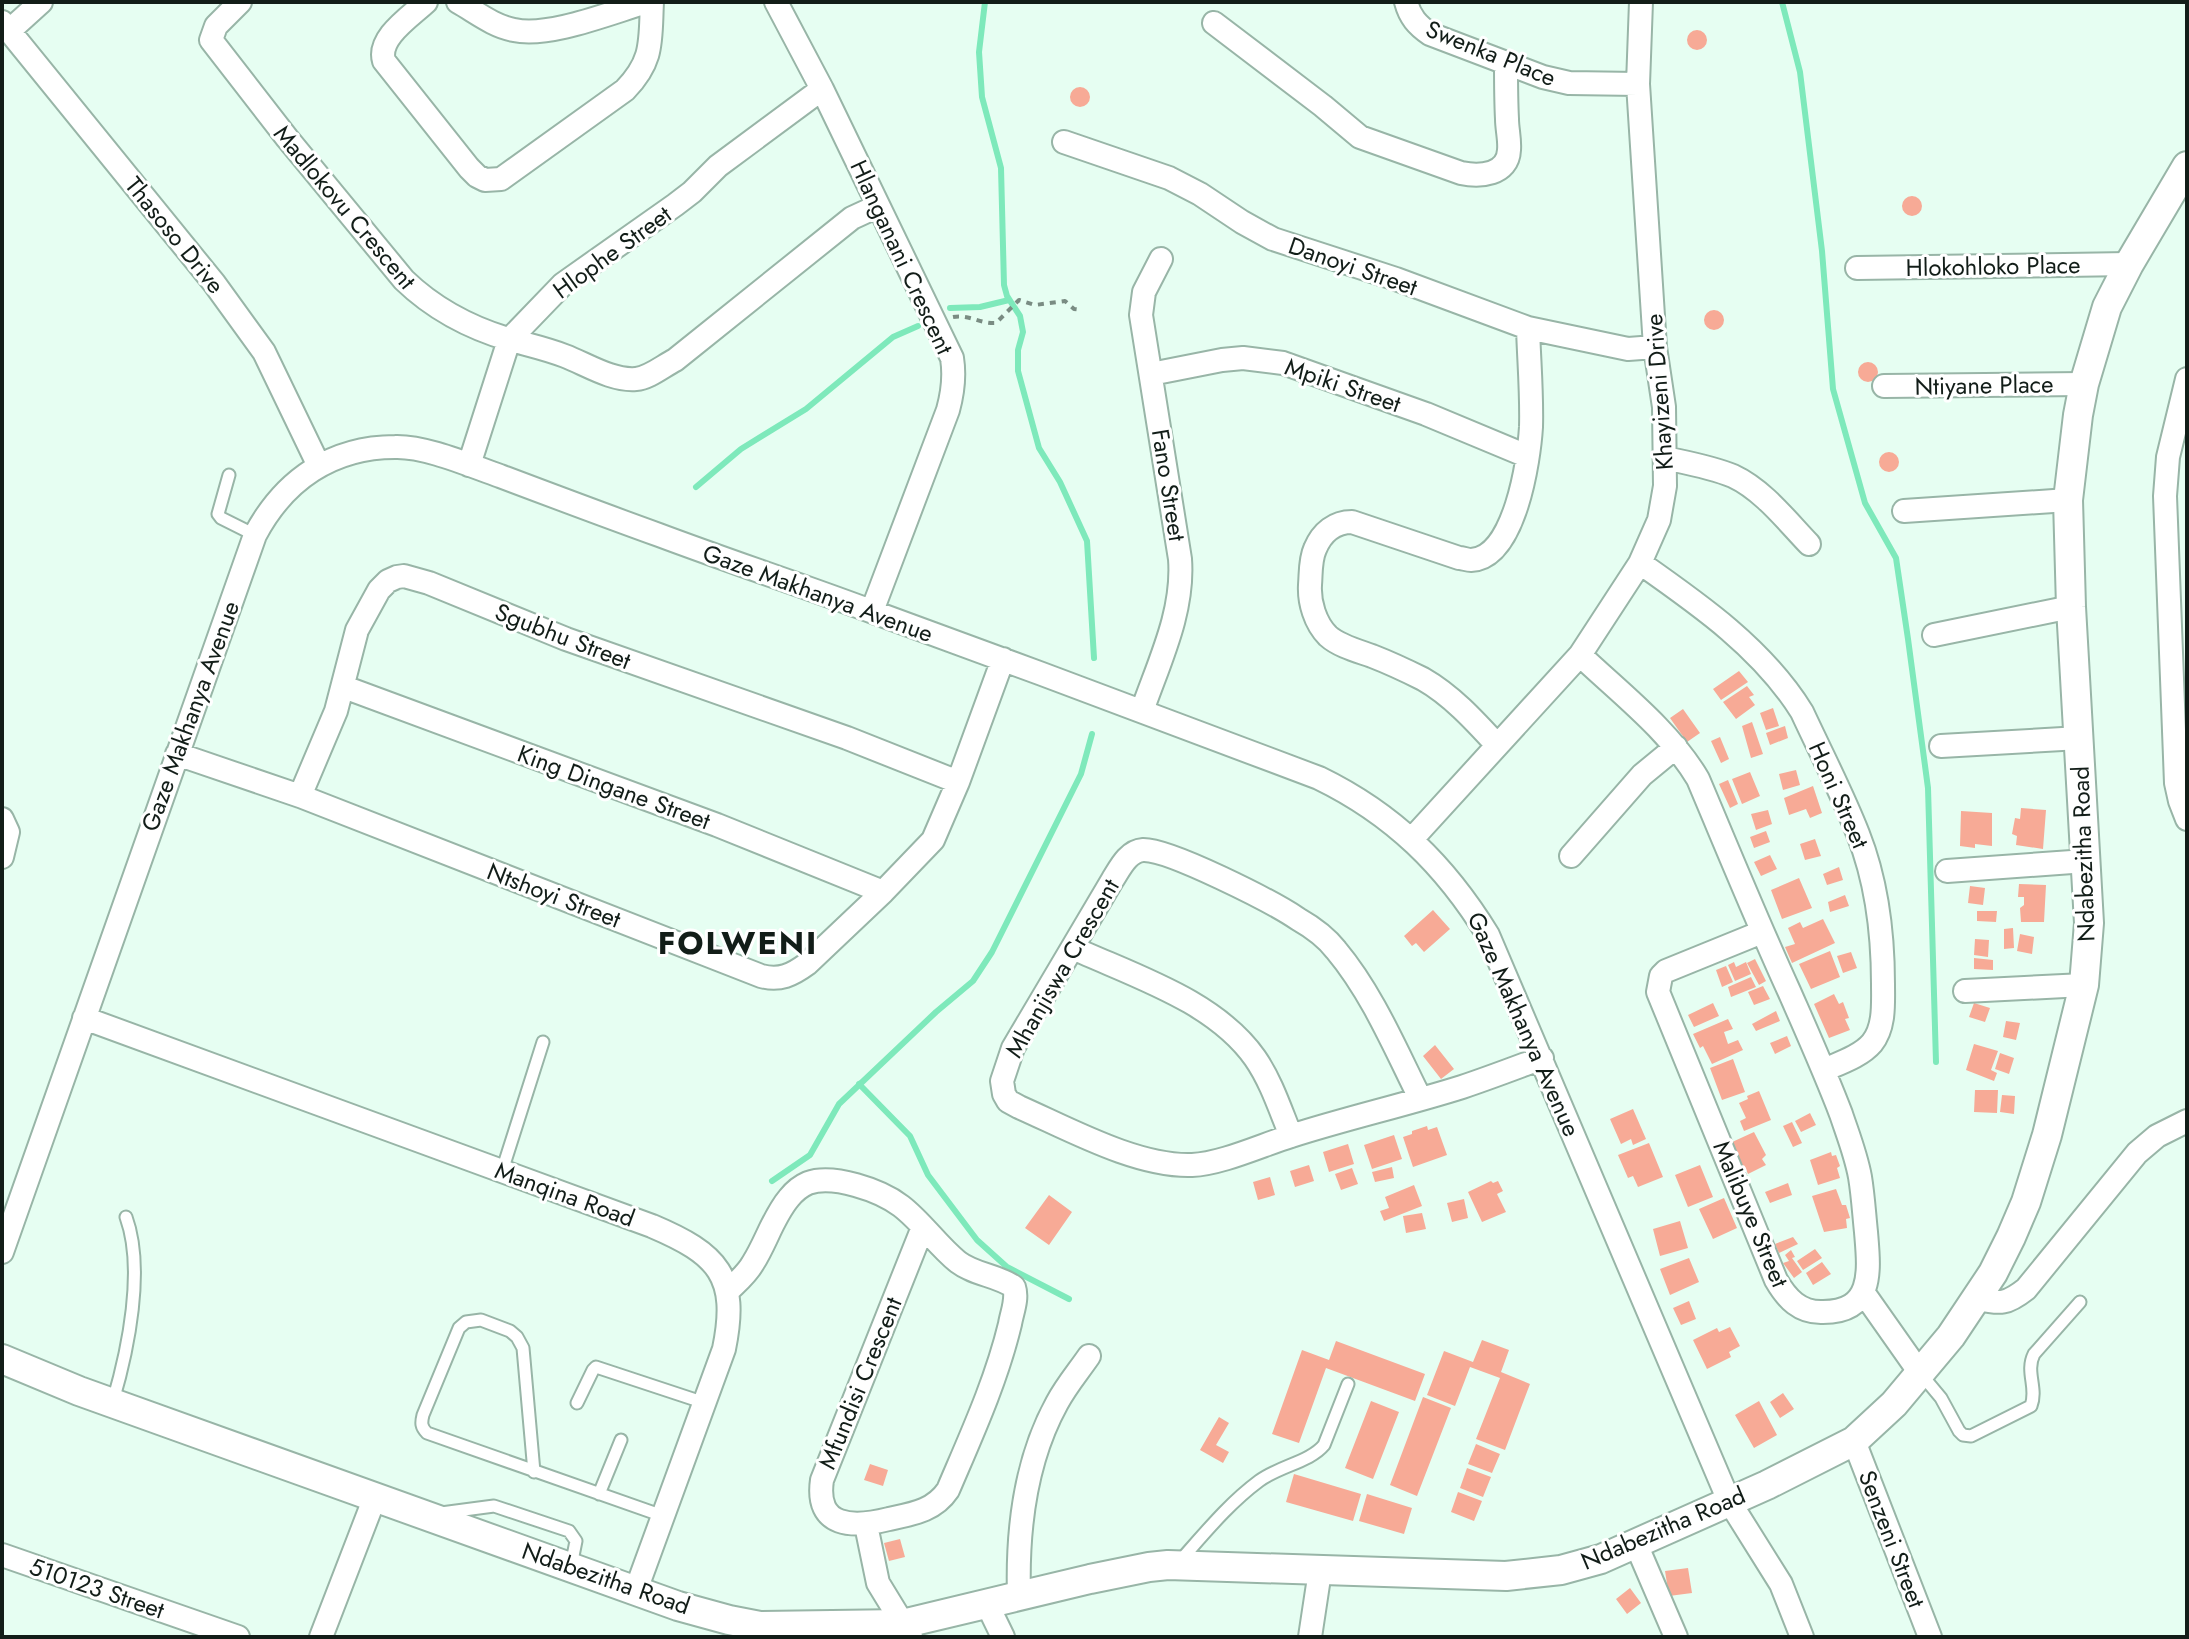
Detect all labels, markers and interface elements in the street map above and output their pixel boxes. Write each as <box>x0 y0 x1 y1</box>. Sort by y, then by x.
street label: Swenka Place <box>1421 11 1561 95</box>
street label: Madlokovu Crescent <box>266 117 424 297</box>
street label: Hlanganani Crescent <box>842 154 962 360</box>
street label: Thasoso Drive <box>117 169 233 301</box>
street label: Hlophe Street <box>546 197 679 307</box>
street label: Danoyi Street <box>1284 228 1422 305</box>
street label: Hlokohloko Place <box>1905 247 2081 285</box>
street label: Khayizeni Drive <box>1636 313 1682 471</box>
street label: Mpiki Street <box>1280 349 1406 421</box>
street label: Ntiyane Place <box>1914 366 2054 404</box>
street label: Fano Street <box>1143 426 1195 544</box>
street label: Gaze Makhanya Avenue <box>698 535 938 651</box>
street label: Sgubhu Street <box>490 594 636 678</box>
street label: Gaze Makhanya Avenue <box>132 596 248 836</box>
street label: King Dingane Street <box>513 736 716 838</box>
street label: Honi Street <box>1800 736 1878 854</box>
street label: Ndabezitha Road <box>2062 766 2104 942</box>
street label: Ntshoyi Street <box>482 853 626 937</box>
street label: Mhanjiswa Crescent <box>996 872 1128 1064</box>
street label: Gaze Makhanya Avenue <box>1459 906 1589 1142</box>
district label: FOLWENI <box>658 920 818 966</box>
street label: Malibuye Street <box>1704 1135 1798 1293</box>
street label: Manqina Road <box>490 1152 640 1236</box>
street label: Mfundisi Crescent <box>809 1291 911 1474</box>
street label: Senzeni Street <box>1850 1465 1934 1613</box>
street label: Ndabezitha Road <box>1575 1478 1751 1578</box>
street label: Ndabezitha Road <box>517 1533 695 1623</box>
street label: 510123 Street <box>25 1549 169 1628</box>

